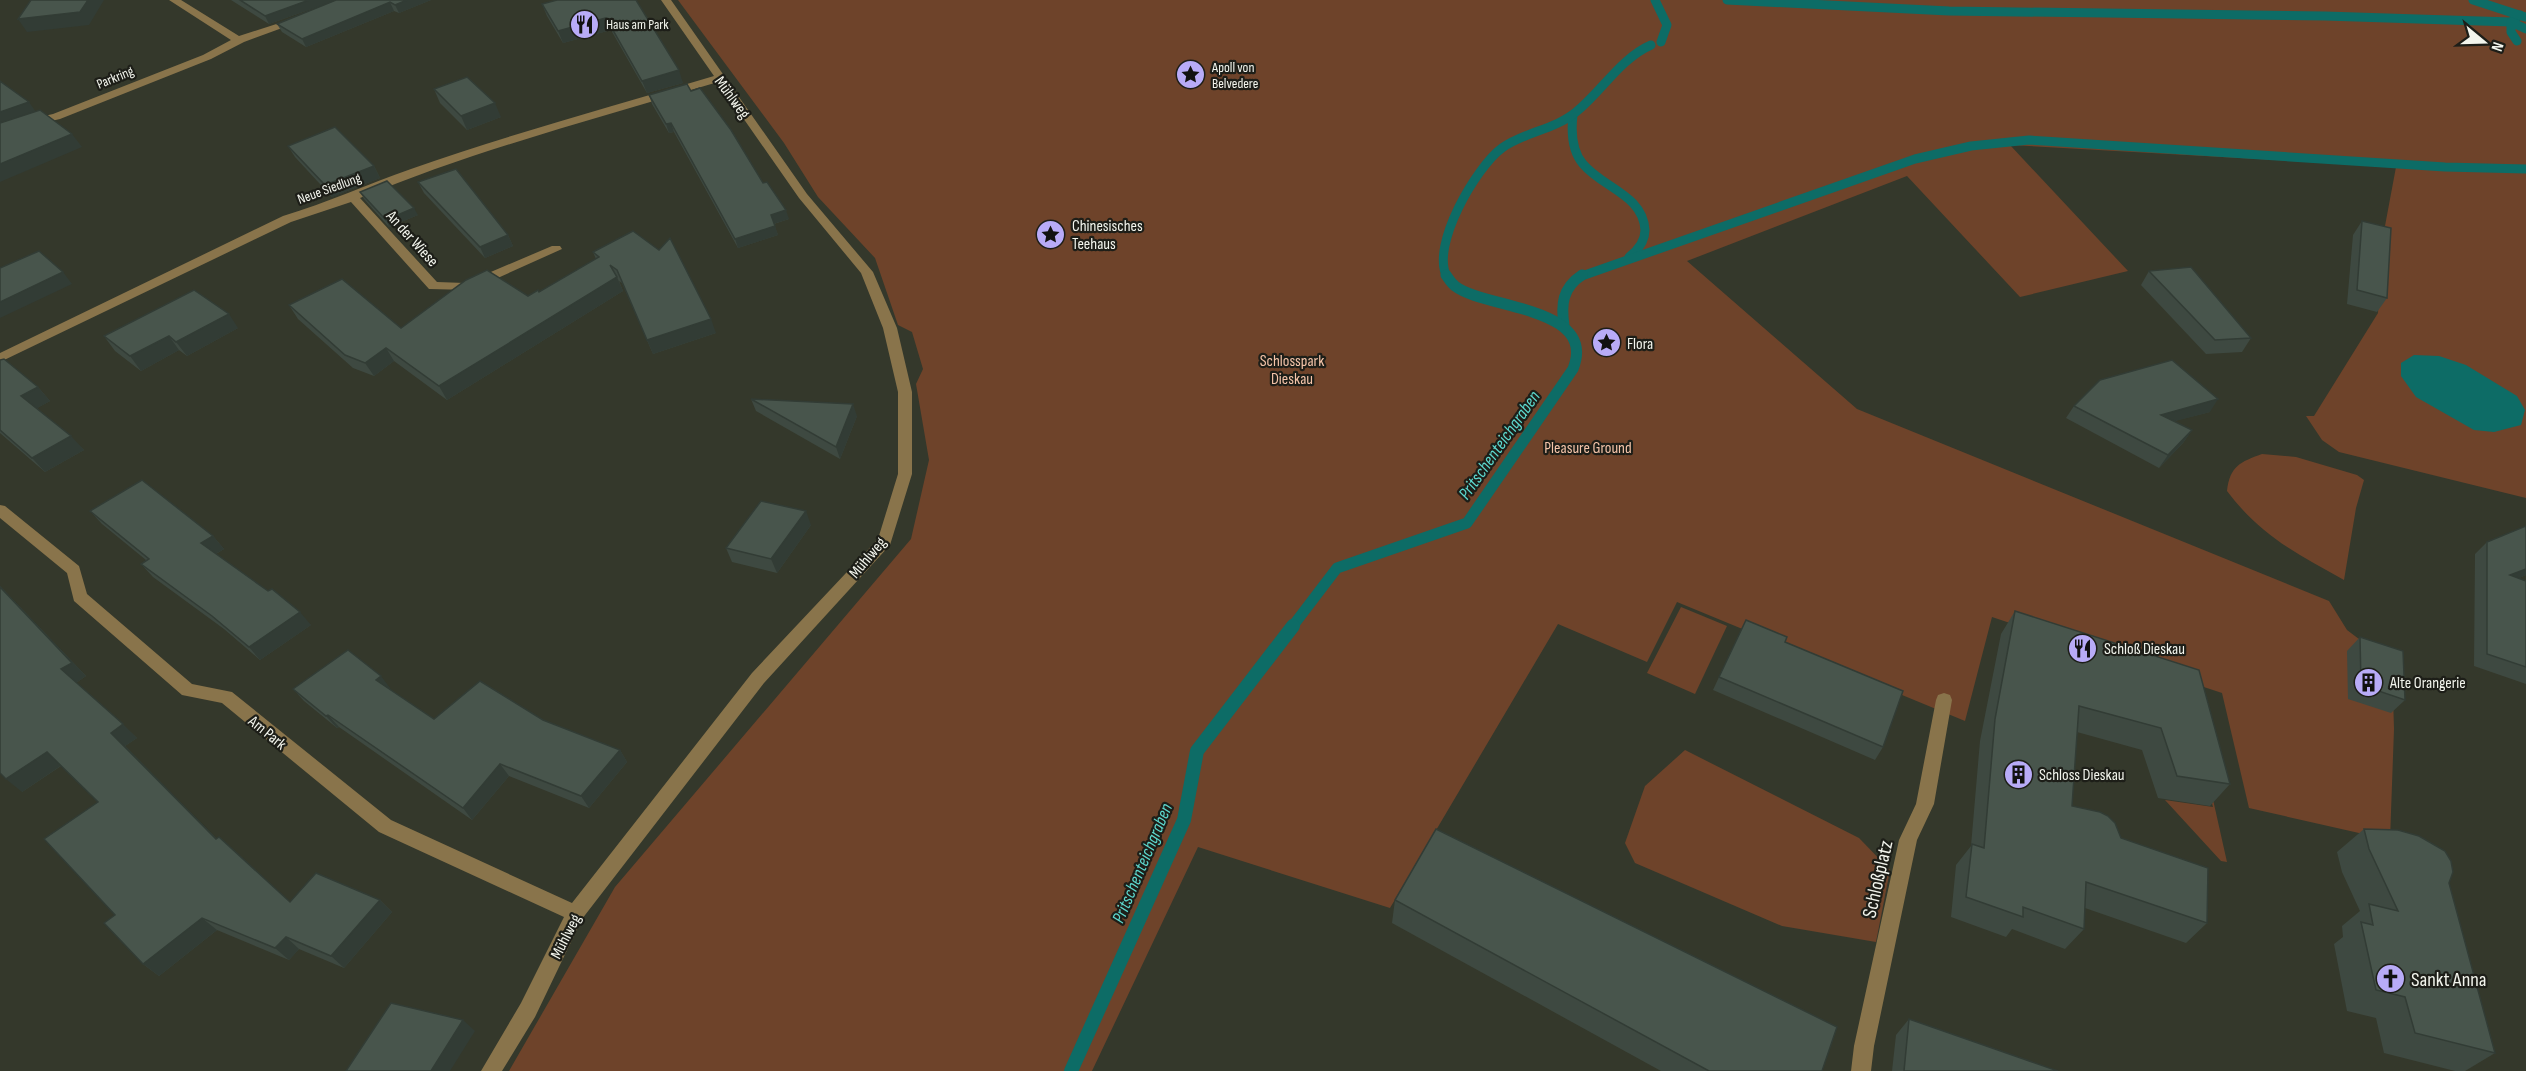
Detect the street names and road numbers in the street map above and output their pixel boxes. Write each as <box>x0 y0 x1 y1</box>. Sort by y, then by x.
street label: Parkring <box>94 62 137 93</box>
street label: Mühlweg <box>710 73 754 123</box>
street label: Neue Siedlung <box>295 169 364 208</box>
street label: An der Wiese <box>381 206 442 271</box>
street label: Mühlweg <box>846 534 891 582</box>
street label: Am Park <box>243 712 290 754</box>
street label: Schloßplatz <box>1857 838 1899 920</box>
street label: Mühlweg <box>547 911 586 962</box>

